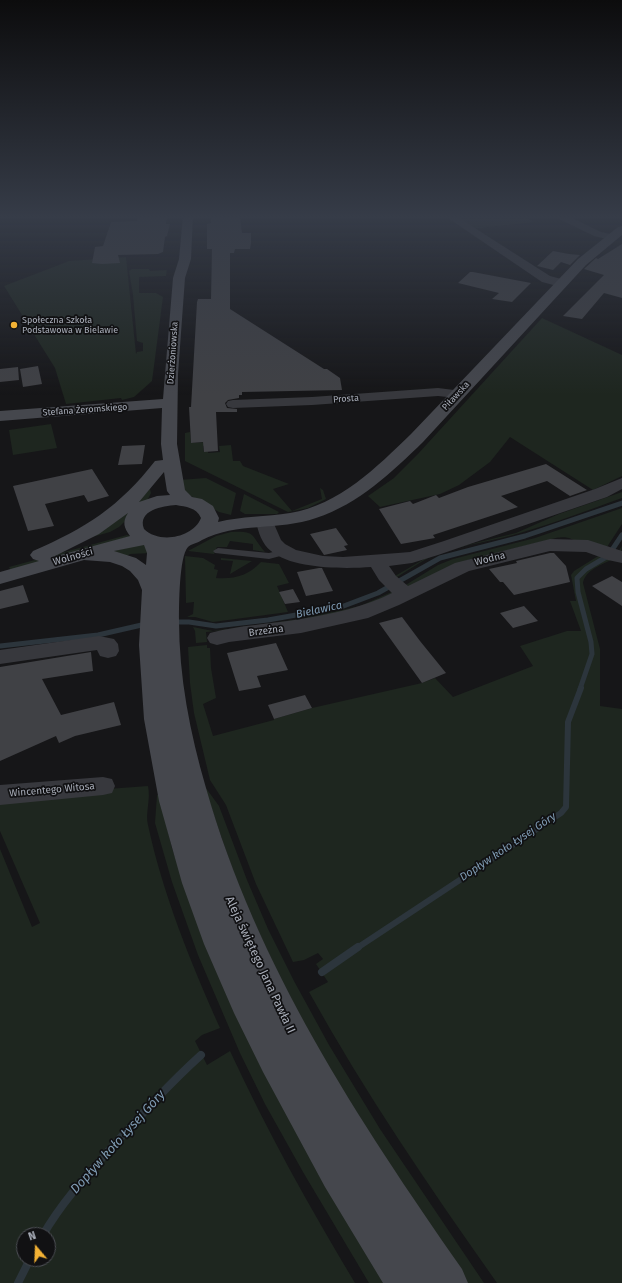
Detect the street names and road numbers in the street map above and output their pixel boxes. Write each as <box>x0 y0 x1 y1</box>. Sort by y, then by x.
street label: Dzierżoniowska <box>165 321 181 385</box>
street label: Piławska <box>440 379 472 413</box>
street label: Prosta <box>333 393 359 405</box>
street label: Stefana Żeromskiego <box>42 402 128 418</box>
street label: Wolności <box>52 546 94 568</box>
street label: Wodna <box>473 549 507 569</box>
street label: Brzeżna <box>248 623 284 639</box>
street label: Wincentego Witosa <box>9 780 95 800</box>
street label: Aleja świętego Jana Pawła II <box>222 894 298 1036</box>

